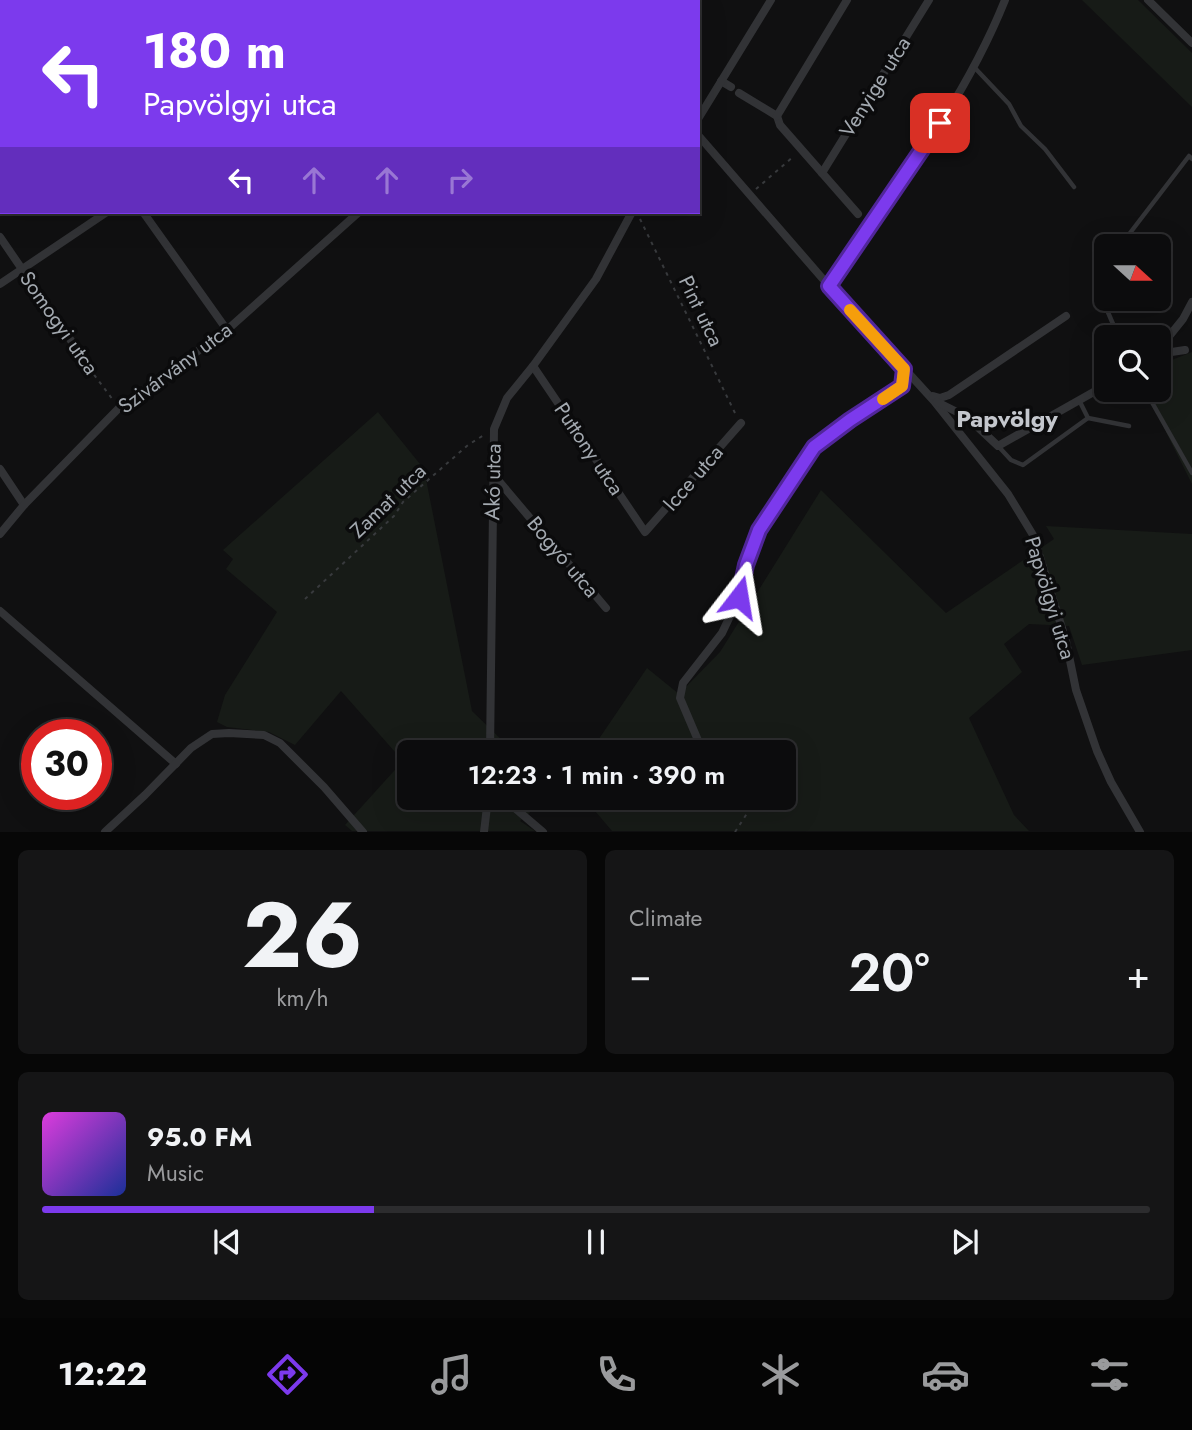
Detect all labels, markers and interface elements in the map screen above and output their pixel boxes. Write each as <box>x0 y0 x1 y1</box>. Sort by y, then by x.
text: 180 m <box>143 16 286 86</box>
icon: left <box>28 28 119 119</box>
street label: Venyige utca <box>832 31 918 143</box>
text: Papvölgyi utca <box>143 81 337 127</box>
pin <box>910 93 970 153</box>
icon: arrive <box>921 104 959 142</box>
icon: left <box>222 161 260 199</box>
icon: ahead <box>295 161 333 199</box>
icon: ahead <box>368 161 406 199</box>
icon: right <box>441 161 479 199</box>
north arrow <box>1094 234 1171 312</box>
map controls <box>1094 234 1171 402</box>
street label: Somogyi utca <box>12 265 106 381</box>
street label: Pint utca <box>671 270 731 352</box>
street label: Szivárvány utca <box>112 315 238 421</box>
button: search <box>1094 325 1171 402</box>
street label: Puttony utca <box>547 397 631 501</box>
district label: Papvölgy <box>956 401 1058 436</box>
street label: Icce utca <box>656 439 730 517</box>
street label: Akó utca <box>477 443 509 521</box>
street label: Zamat utca <box>343 457 433 545</box>
street label: Bogyó utca <box>520 510 606 604</box>
street label: Papvölgyi utca <box>1017 533 1083 663</box>
position arrow <box>702 560 776 634</box>
speed limit sign: 30 <box>21 719 112 810</box>
text: 12:23 · 1 min · 390 m <box>468 756 725 794</box>
text: 26 <box>242 870 363 1001</box>
text: Climate <box>629 901 702 935</box>
text: 20° <box>848 935 930 1011</box>
text: − <box>629 947 651 1002</box>
text: + <box>1127 947 1150 1002</box>
text: km/h <box>277 981 328 1015</box>
text: 95.0 FM <box>147 1118 252 1156</box>
text: Music <box>147 1156 204 1190</box>
icon: previous <box>208 1223 246 1261</box>
icon: pause <box>577 1223 615 1261</box>
icon: next <box>946 1223 984 1261</box>
icon: directions <box>263 1350 312 1399</box>
icon: music <box>427 1350 476 1399</box>
icon: phone <box>592 1350 641 1399</box>
icon: climate <box>756 1350 805 1399</box>
icon: car <box>921 1350 970 1399</box>
icon: filters <box>1085 1350 1134 1399</box>
text: 12:22 <box>58 1351 147 1397</box>

